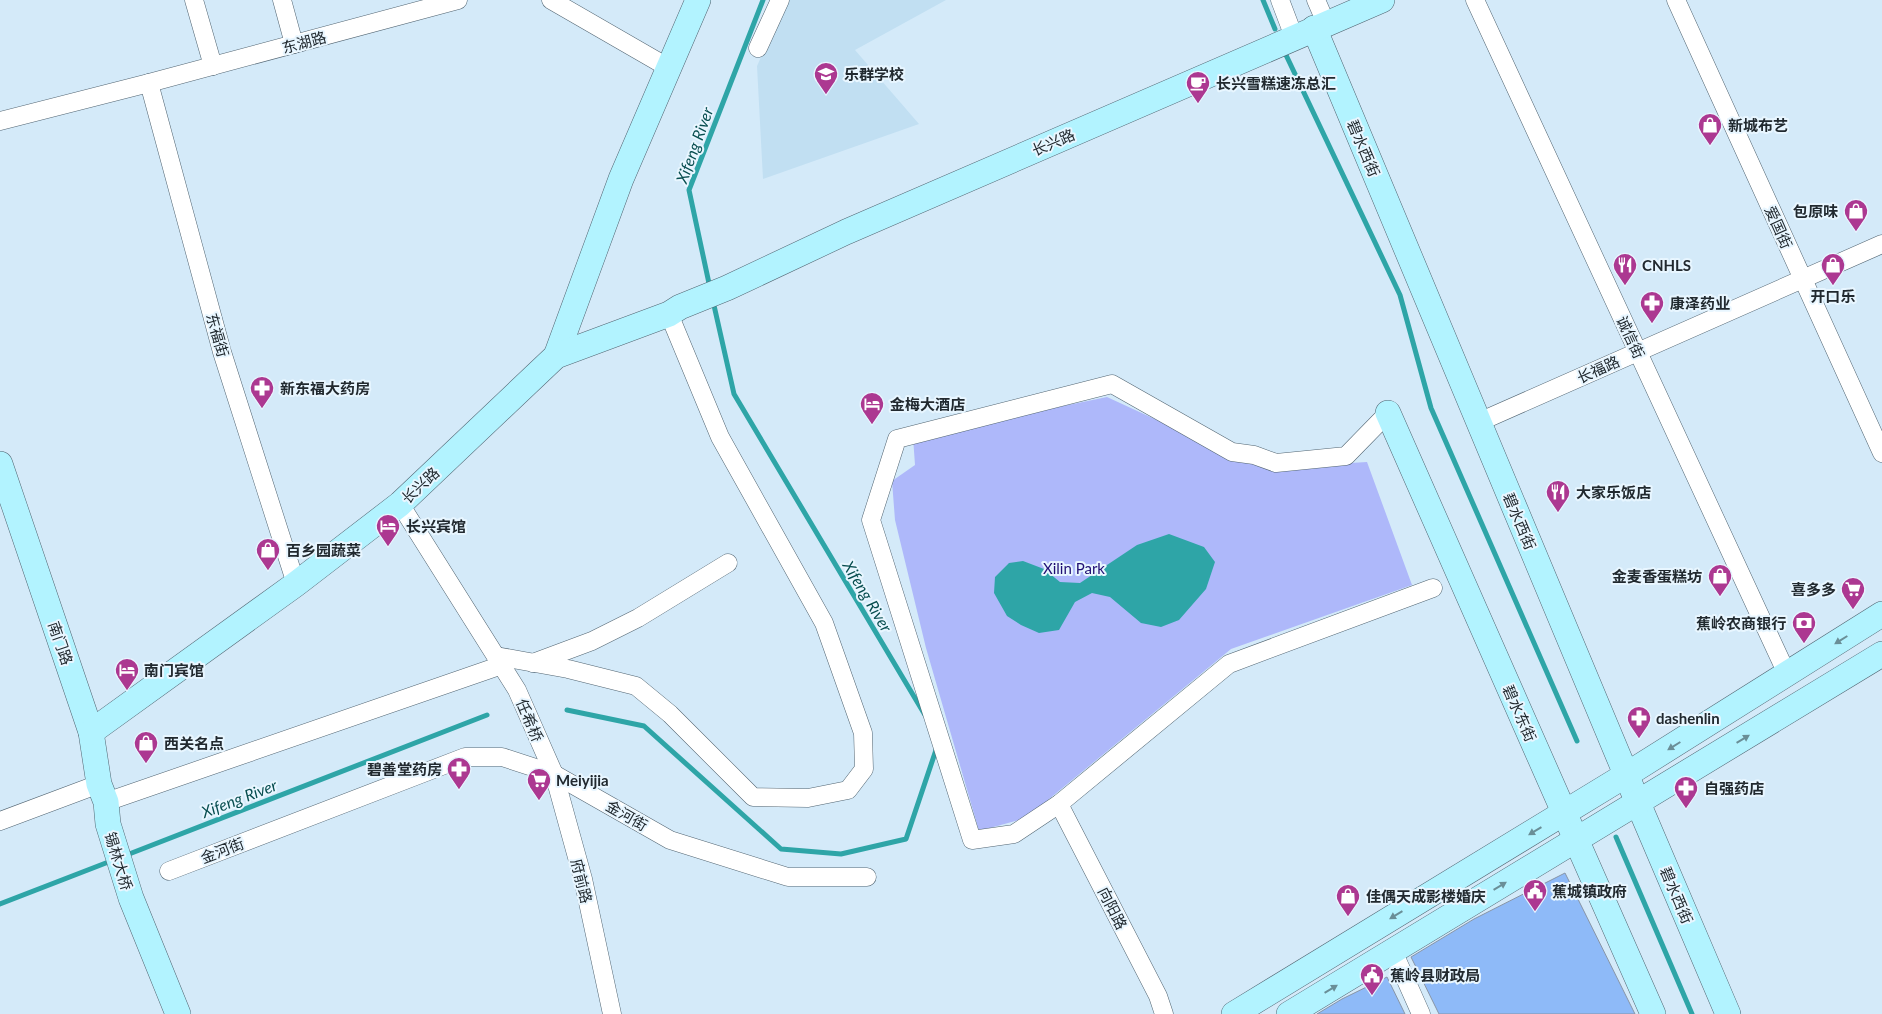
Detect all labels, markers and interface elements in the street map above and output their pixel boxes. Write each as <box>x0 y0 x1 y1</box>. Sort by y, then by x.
street label: 东湖路 <box>280 27 328 57</box>
school or university icon: 乐群学校 <box>813 61 839 95</box>
place label: 乐群学校 <box>844 65 904 83</box>
cafe icon: 长兴雪糕速冻总汇 <box>1185 70 1211 104</box>
place label: 长兴雪糕速冻总汇 <box>1216 74 1336 92</box>
water label: Xifeng River <box>671 104 717 187</box>
shop icon: 新城布艺 <box>1697 112 1723 146</box>
place label: 新城布艺 <box>1728 116 1788 134</box>
street label: 碧水西街 <box>1344 117 1384 179</box>
street label: 长兴路 <box>1029 125 1077 159</box>
shop icon: 包原味 <box>1843 198 1869 232</box>
place label: 包原味 <box>1793 202 1838 220</box>
street label: 爱国街 <box>1762 203 1796 251</box>
restaurant icon: CNHLS <box>1612 252 1638 286</box>
shop icon: 开口乐 <box>1820 252 1846 286</box>
place label: CNHLS <box>1642 256 1691 274</box>
place label: 开口乐 <box>1810 287 1856 305</box>
pharmacy icon: 康泽药业 <box>1639 290 1665 324</box>
place label: 康泽药业 <box>1670 294 1730 312</box>
street label: 东福街 <box>203 311 233 359</box>
street label: 诚信街 <box>1613 313 1649 361</box>
street label: 长福路 <box>1574 352 1622 386</box>
pharmacy icon: 新东福大药房 <box>249 375 275 409</box>
place label: 新东福大药房 <box>280 379 370 397</box>
hotel icon: 金梅大酒店 <box>859 391 885 425</box>
place label: 金梅大酒店 <box>890 395 965 413</box>
street label: 长兴路 <box>397 463 443 507</box>
restaurant icon: 大家乐饭店 <box>1545 479 1571 513</box>
place label: 大家乐饭店 <box>1576 483 1651 501</box>
street label: 碧水西街 <box>1500 490 1540 552</box>
hotel icon: 长兴宾馆 <box>375 513 401 547</box>
place label: 长兴宾馆 <box>406 517 466 535</box>
shop icon: 百乡园蔬菜 <box>255 537 281 571</box>
place label: 百乡园蔬菜 <box>286 541 361 559</box>
water label: Xifeng River <box>839 556 897 635</box>
park label: Xilin Park <box>1043 559 1105 577</box>
shop icon: 金麦香蛋糕坊 <box>1707 563 1733 597</box>
place label: 金麦香蛋糕坊 <box>1612 567 1702 585</box>
supermarket icon: 喜多多 <box>1840 576 1866 610</box>
place label: 喜多多 <box>1791 580 1836 598</box>
bank icon: 蕉岭农商银行 <box>1791 610 1817 644</box>
place label: 蕉岭农商银行 <box>1696 614 1786 632</box>
street label: 南门路 <box>45 619 77 667</box>
one-way arrow <box>1834 636 1847 645</box>
hotel icon: 南门宾馆 <box>114 657 140 691</box>
place label: 南门宾馆 <box>144 661 204 679</box>
street label: 碧水东街 <box>1500 682 1540 744</box>
street label: 任希桥 <box>513 696 547 744</box>
pharmacy icon: dashenlin <box>1626 705 1652 739</box>
place label: dashenlin <box>1656 709 1720 727</box>
shop icon: 西关名点 <box>133 730 159 764</box>
place label: 西关名点 <box>164 734 224 752</box>
one-way arrow <box>1737 734 1750 743</box>
one-way arrow <box>1667 741 1680 750</box>
pharmacy icon: 碧善堂药房 <box>446 756 472 790</box>
place label: 碧善堂药房 <box>367 760 442 778</box>
supermarket icon: Meiyijia <box>526 767 552 801</box>
place label: Meiyijia <box>556 771 609 789</box>
water label: Xifeng River <box>198 775 280 821</box>
pharmacy icon: 自强药店 <box>1673 775 1699 809</box>
place label: 自强药店 <box>1704 779 1764 797</box>
street label: 金河街 <box>603 796 651 834</box>
one-way arrow <box>1529 826 1542 835</box>
street label: 锡林大桥 <box>102 830 136 892</box>
street label: 金河街 <box>198 834 246 866</box>
street label: 府前路 <box>568 857 596 905</box>
street label: 碧水西街 <box>1657 864 1697 926</box>
public building icon: 蕉城镇政府 <box>1522 878 1548 912</box>
one-way arrow <box>1493 882 1506 891</box>
place label: 蕉城镇政府 <box>1552 882 1627 900</box>
shop icon: 佳偶天成影楼婚庆 <box>1335 883 1361 917</box>
street label: 向阳路 <box>1095 884 1131 932</box>
place label: 佳偶天成影楼婚庆 <box>1366 887 1486 905</box>
one-way arrow <box>1390 911 1403 920</box>
public building icon: 蕉岭县财政局 <box>1359 962 1385 996</box>
place label: 蕉岭县财政局 <box>1390 966 1480 984</box>
one-way arrow <box>1324 984 1337 993</box>

